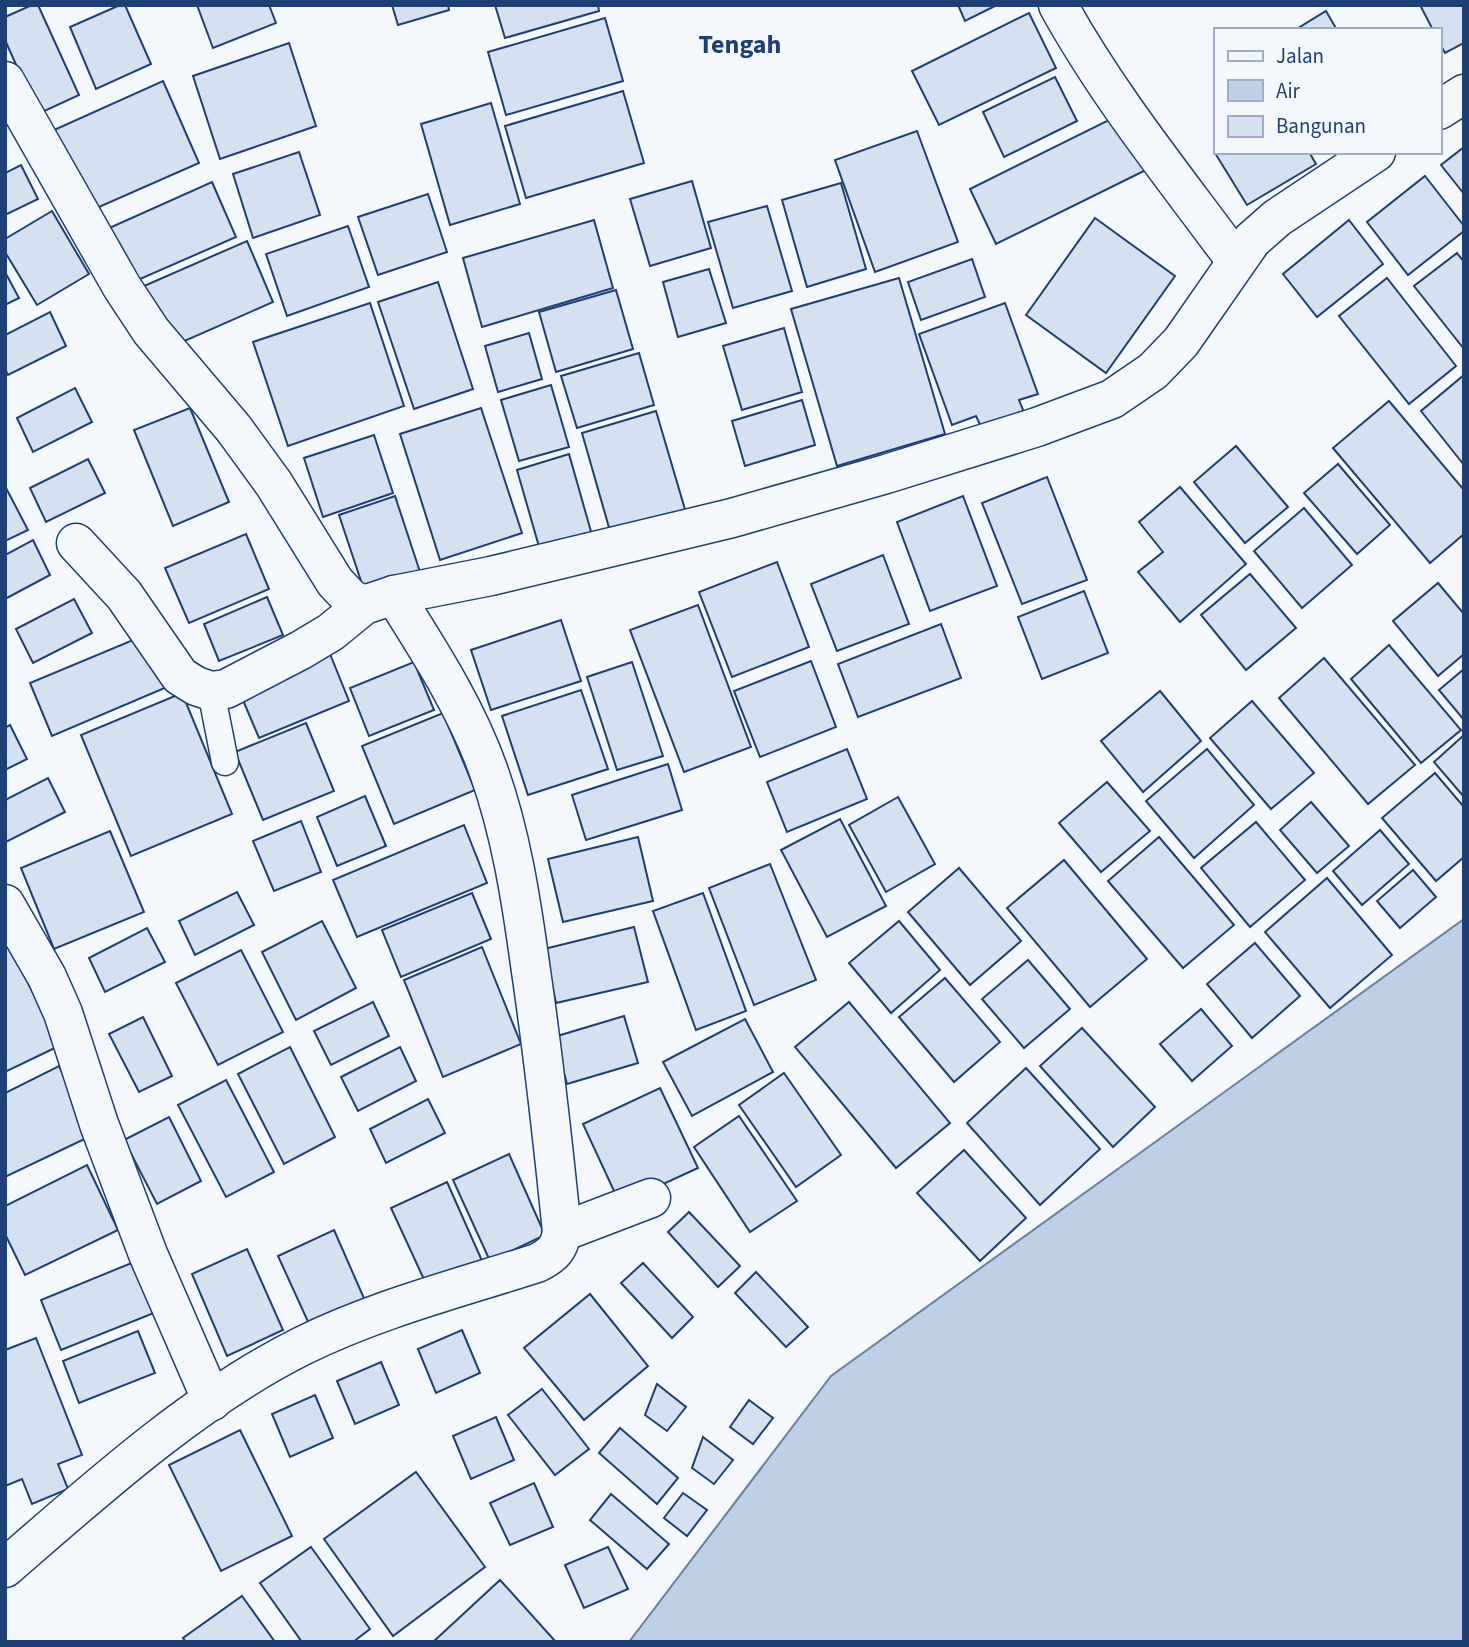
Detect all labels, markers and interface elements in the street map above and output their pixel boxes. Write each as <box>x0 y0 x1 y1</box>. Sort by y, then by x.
district label: Tengah <box>699 26 781 63</box>
legend <box>1214 28 1441 154</box>
text: Jalan <box>1276 41 1324 71</box>
text: Air <box>1276 76 1301 106</box>
text: Bangunan <box>1276 111 1366 141</box>

